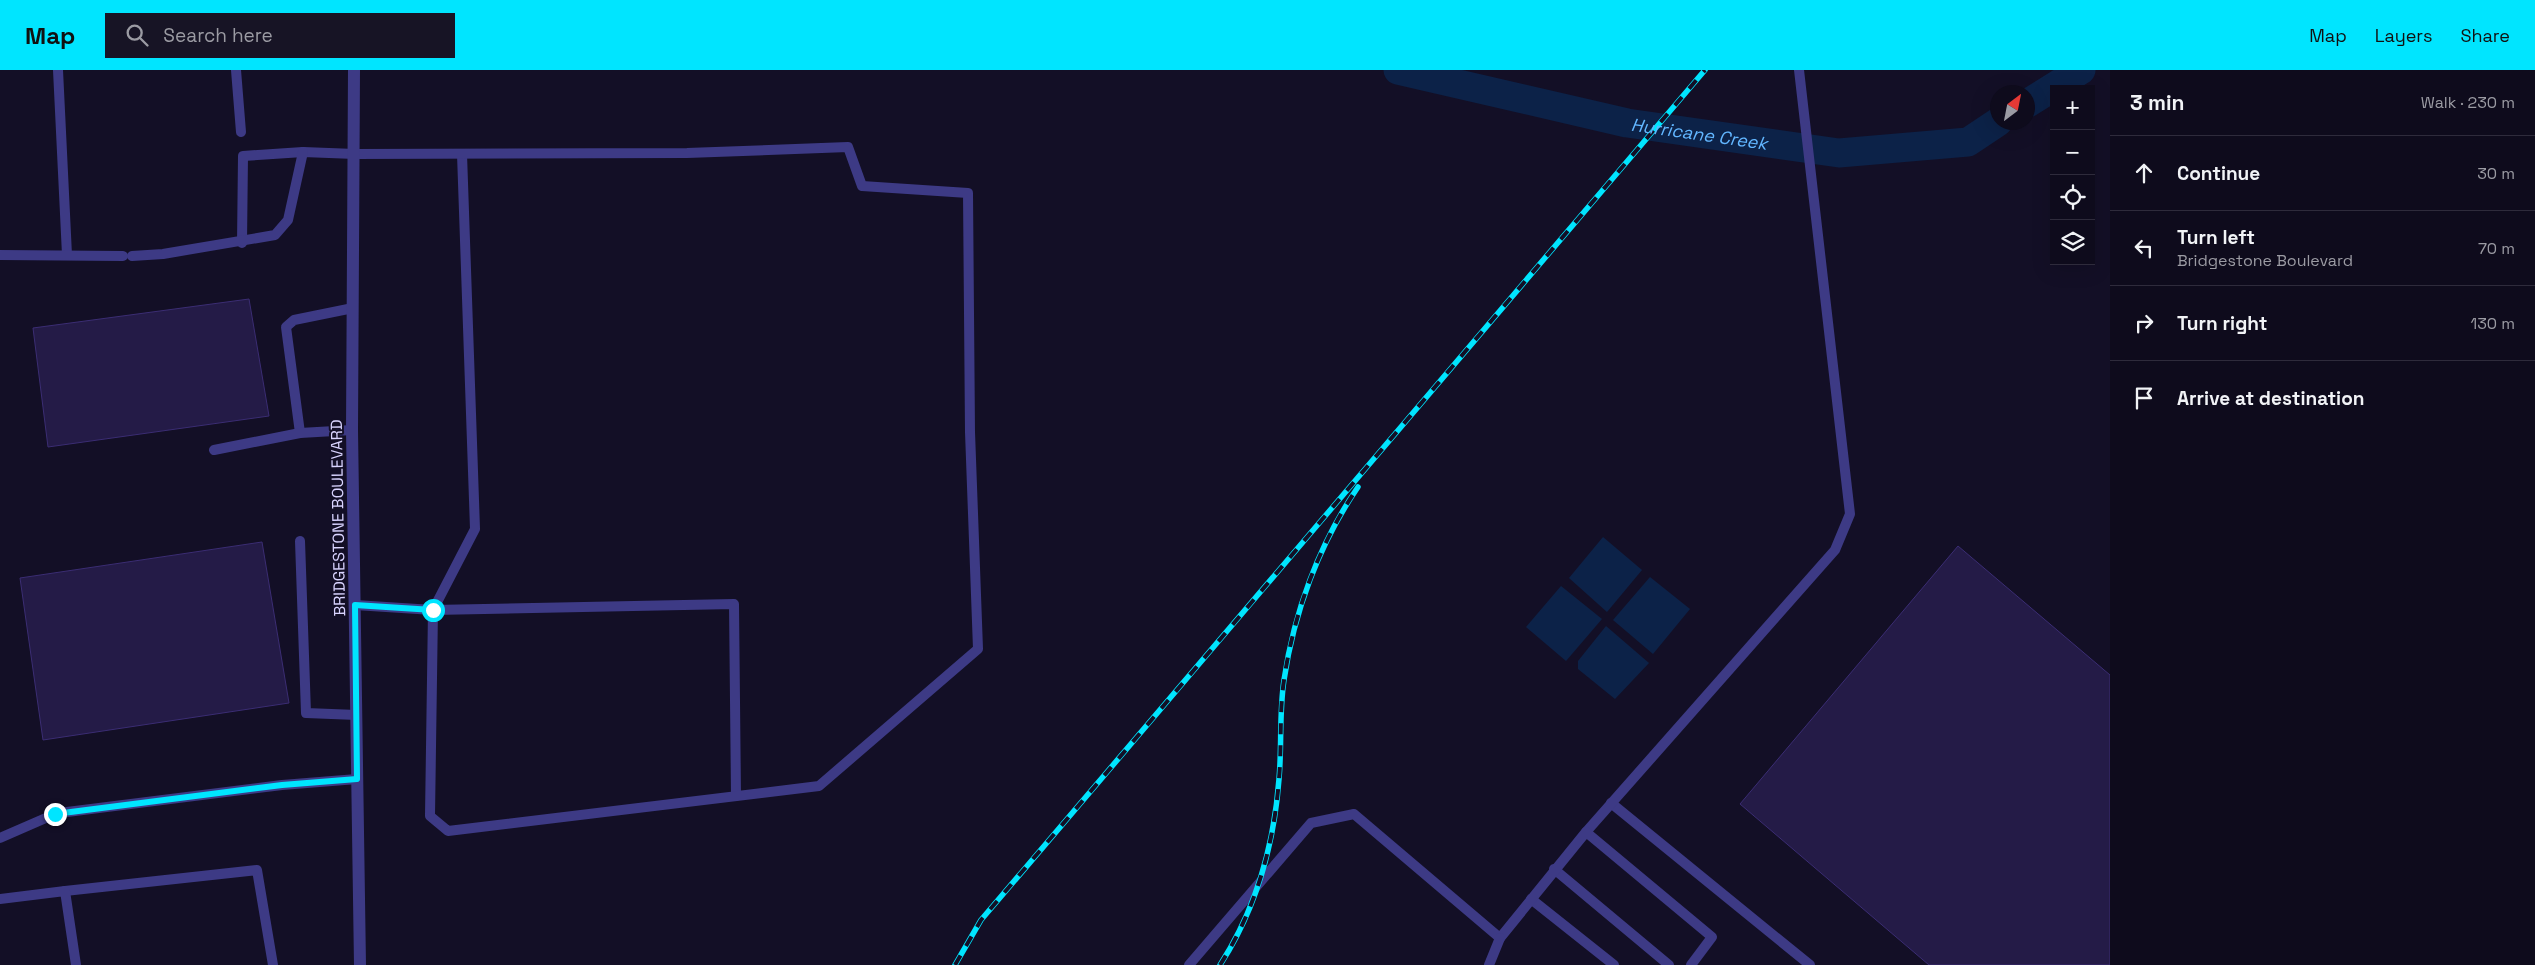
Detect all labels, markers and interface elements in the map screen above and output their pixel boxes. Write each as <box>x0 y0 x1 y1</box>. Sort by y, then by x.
search box <box>105 13 455 58</box>
text: Map <box>25 20 75 51</box>
icon: search <box>123 21 151 49</box>
text: Search here <box>163 23 273 48</box>
text: Map <box>2309 24 2347 47</box>
text: Layers <box>2375 24 2432 47</box>
text: Share <box>2460 24 2510 47</box>
north arrow <box>1990 85 2035 130</box>
map controls <box>2050 85 2095 265</box>
button: + <box>2050 85 2095 130</box>
text: 3 min <box>2130 89 2185 116</box>
text: Walk · 230 m <box>2421 92 2515 113</box>
water label: Hurricane Creek <box>1630 112 1771 155</box>
button: − <box>2050 130 2095 175</box>
icon: ahead <box>2130 159 2158 187</box>
text: Continue <box>2177 161 2260 186</box>
text: 30 m <box>2477 163 2515 184</box>
button: locate <box>2050 175 2095 220</box>
button: layers <box>2050 220 2095 265</box>
text: Turn left <box>2177 225 2255 250</box>
icon: left <box>2130 234 2158 262</box>
text: 70 m <box>2478 238 2515 259</box>
text: Bridgestone Boulevard <box>2177 250 2353 271</box>
icon: right <box>2130 309 2158 337</box>
text: Turn right <box>2177 311 2267 336</box>
text: 130 m <box>2471 313 2515 334</box>
icon: arrive <box>2130 384 2158 412</box>
text: Arrive at destination <box>2177 386 2365 411</box>
street label: BRIDGESTONE BOULEVARD <box>326 419 350 617</box>
route start <box>422 599 445 622</box>
route end <box>44 803 67 826</box>

